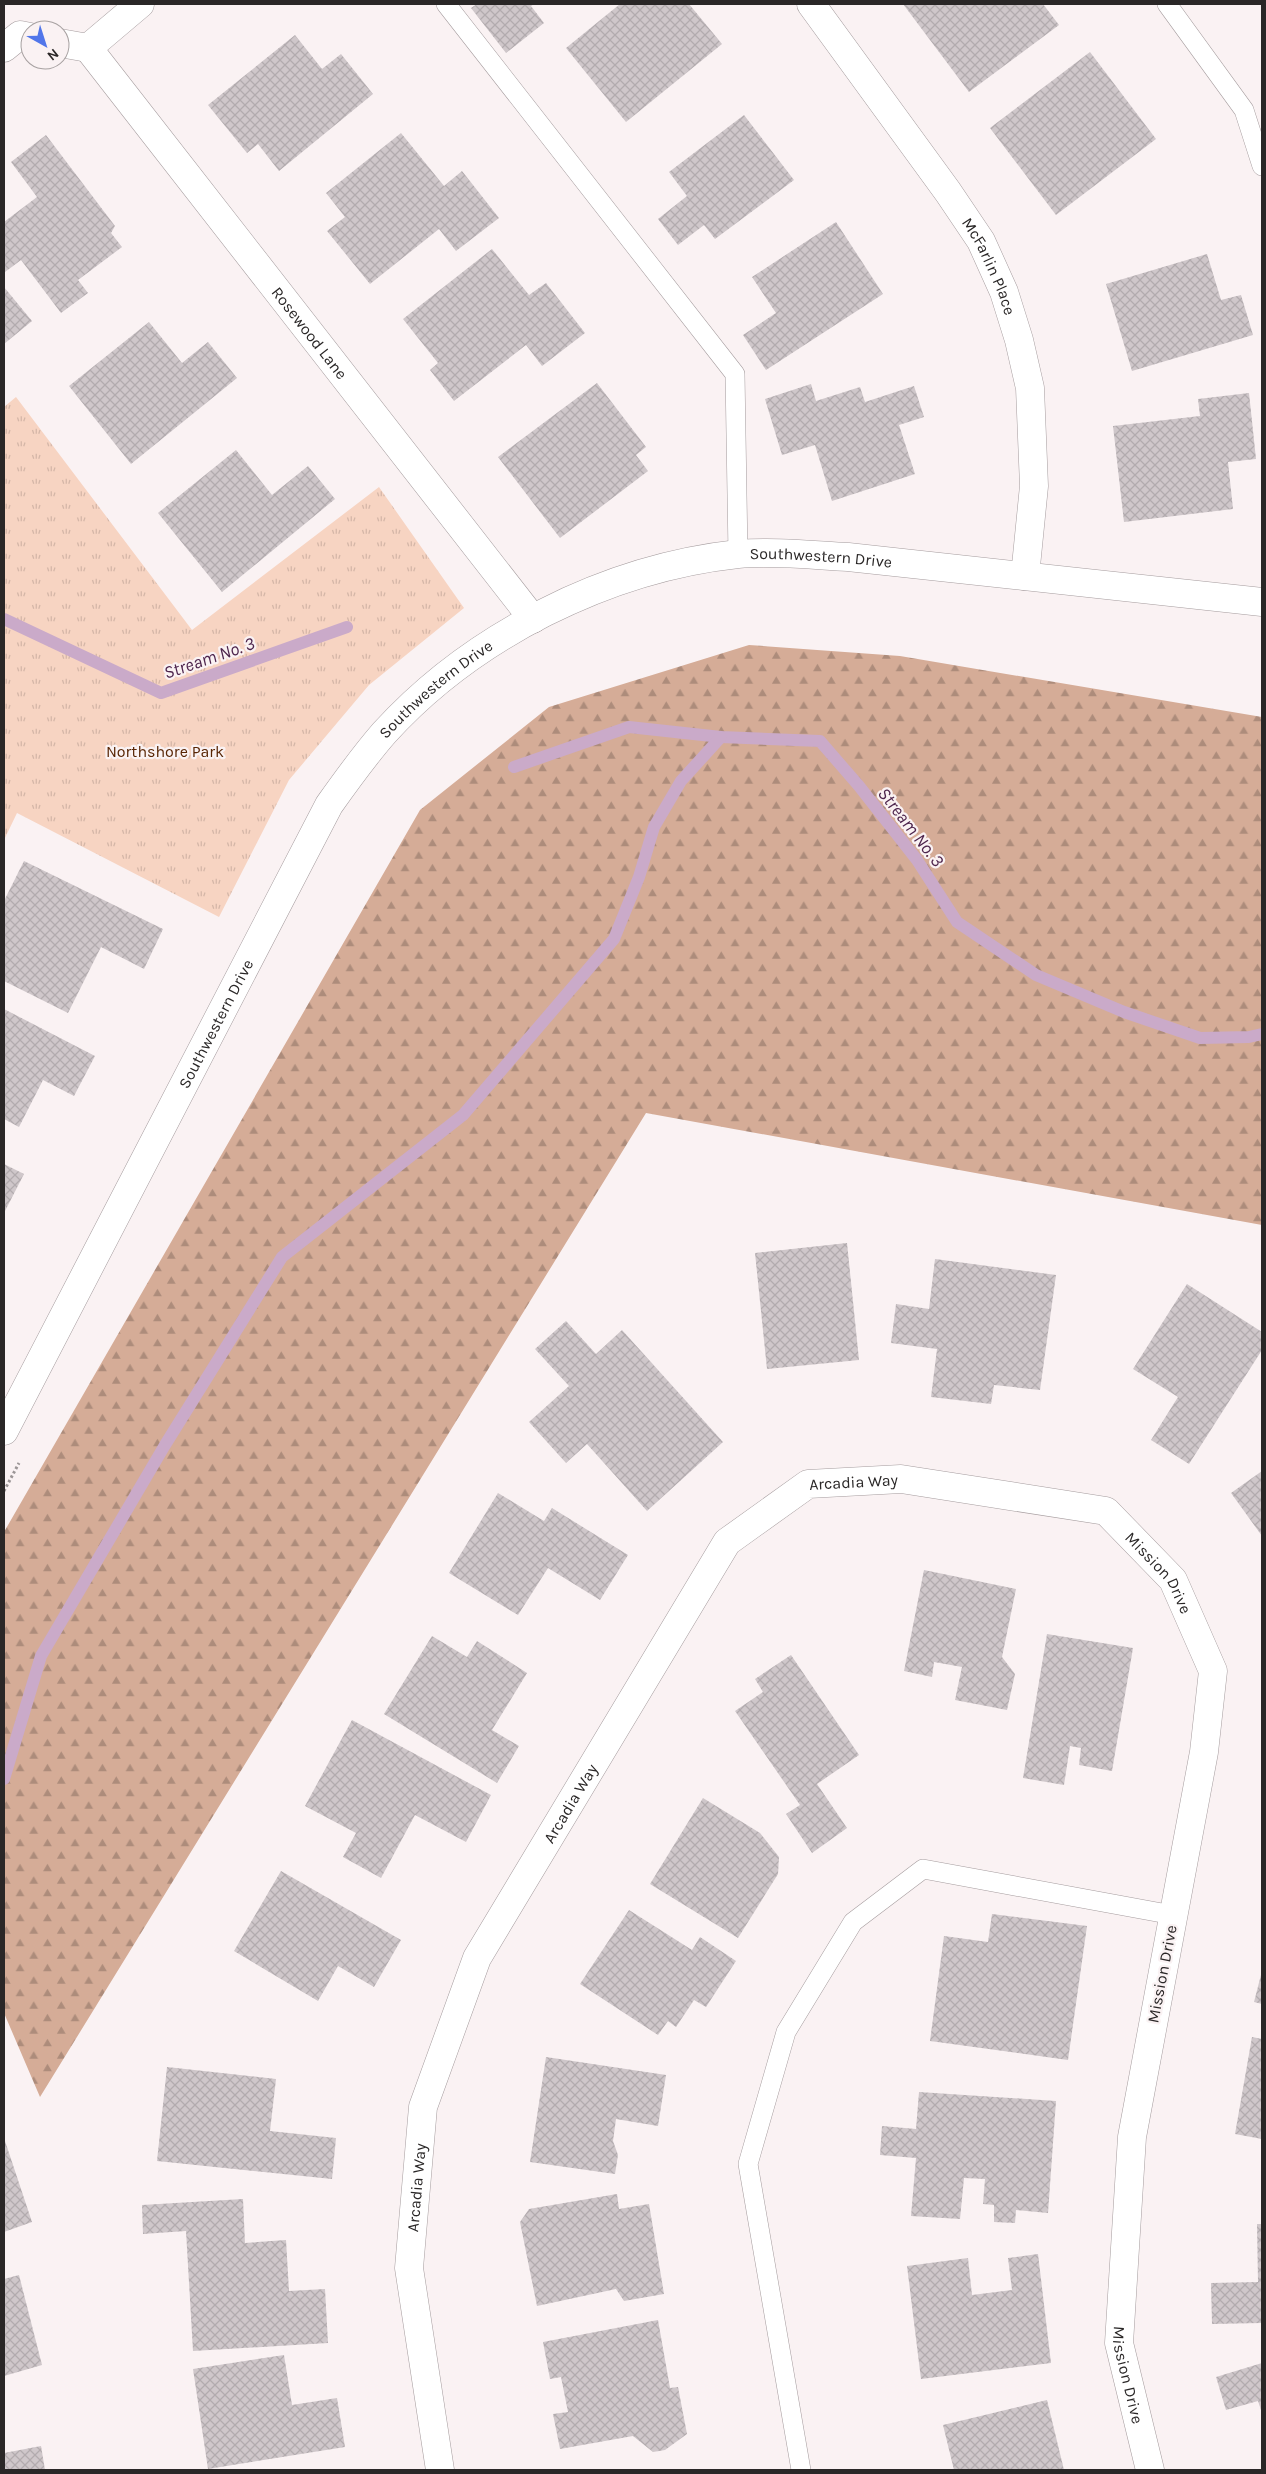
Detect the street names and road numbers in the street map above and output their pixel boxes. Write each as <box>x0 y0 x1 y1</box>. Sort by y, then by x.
street label: McFarlin Place <box>958 214 1020 317</box>
street label: Rosewood Lane <box>268 283 352 383</box>
street label: Southwestern Drive <box>749 543 893 571</box>
street label: Southwestern Drive <box>375 636 496 742</box>
street label: Southwestern Drive <box>174 956 257 1091</box>
street label: Arcadia Way <box>809 1470 899 1493</box>
street label: Mission Drive <box>1122 1527 1196 1616</box>
street label: Arcadia Way <box>539 1760 601 1846</box>
street label: Mission Drive <box>1143 1923 1181 2025</box>
street label: Arcadia Way <box>403 2142 429 2233</box>
street label: Mission Drive <box>1109 2325 1148 2425</box>

